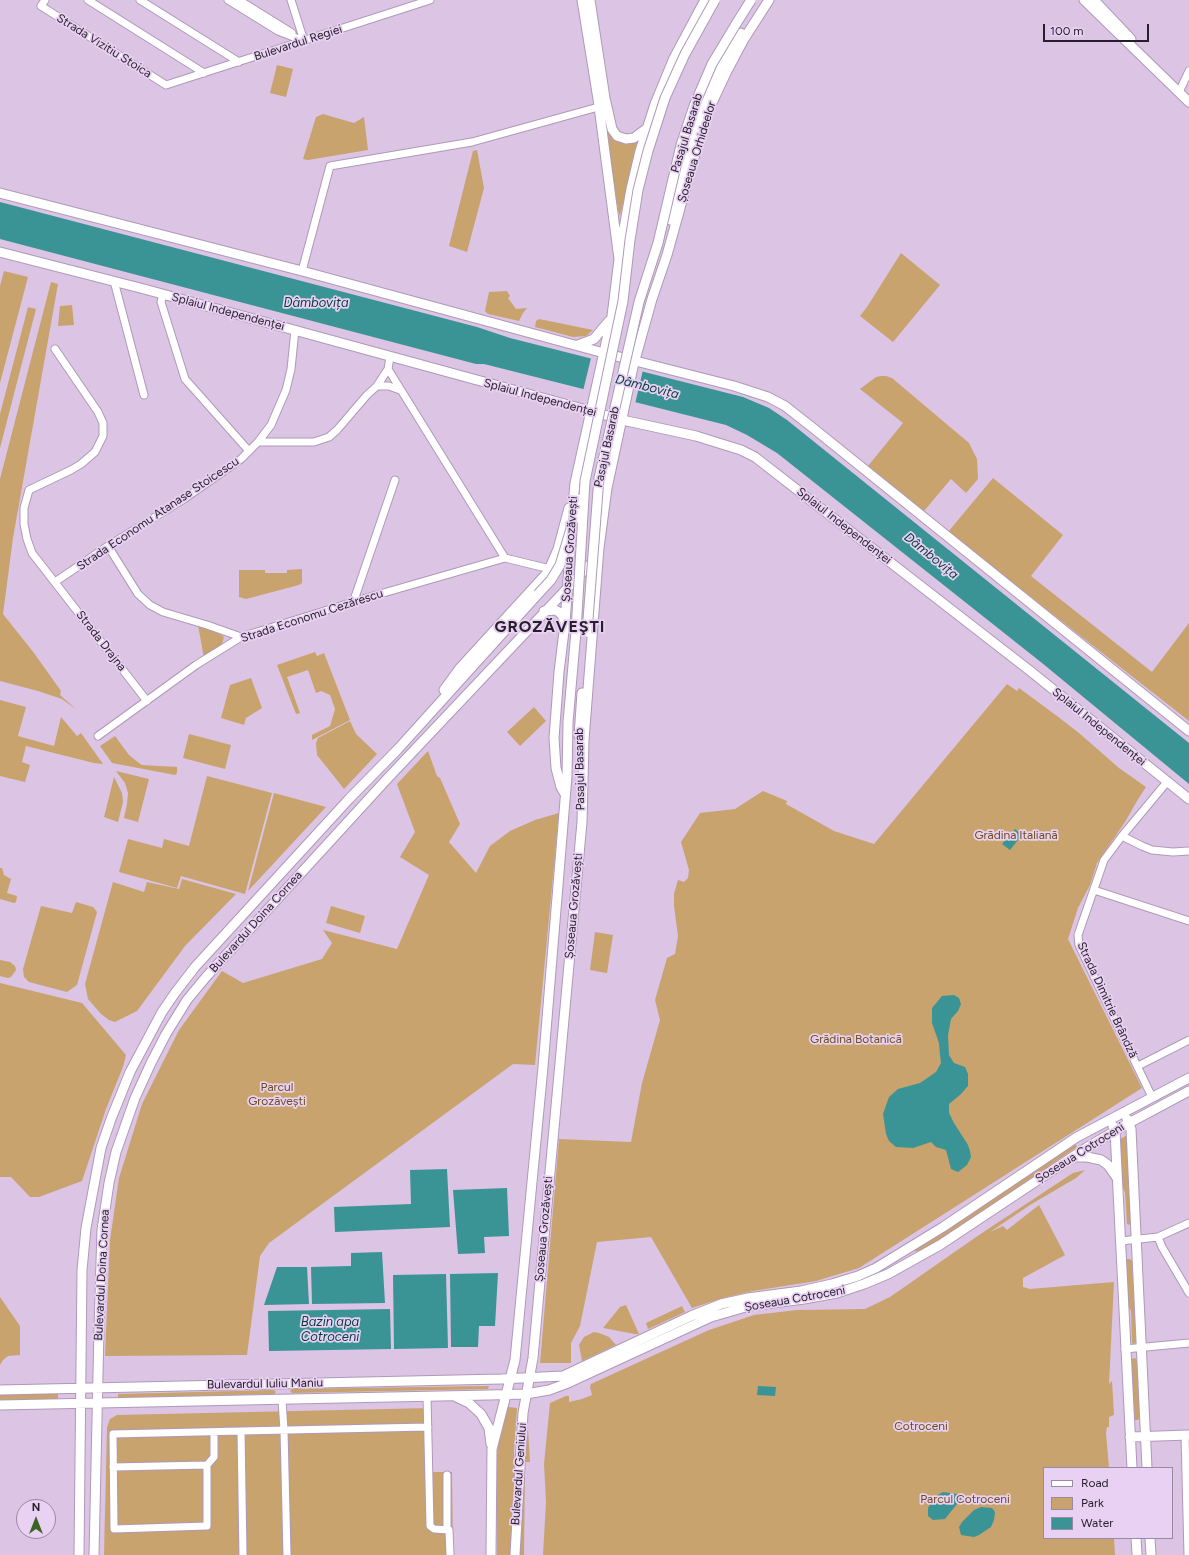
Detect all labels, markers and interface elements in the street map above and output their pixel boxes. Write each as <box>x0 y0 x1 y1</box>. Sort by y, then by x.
street label: Strada Vizitiu Stoica <box>54 11 154 81</box>
scale bar <box>1045 16 1151 42</box>
street label: Bulevardul Regiei <box>252 22 344 64</box>
text: 100 m <box>1050 24 1084 38</box>
street label: Pasajul Basarab <box>668 91 706 175</box>
street label: Șoseaua Orhideelor <box>675 100 719 204</box>
street label: Splaiul Independenței <box>170 290 286 334</box>
water label: Dâmbovița <box>283 295 349 311</box>
water label: Dâmbovița <box>614 372 680 402</box>
street label: Splaiul Independenței <box>482 376 598 420</box>
street label: Pasajul Basarab <box>591 405 623 489</box>
street label: Strada Economu Atanase Stoicescu <box>74 454 242 574</box>
street label: Splaiul Independenței <box>794 485 894 567</box>
street label: Șoseaua Grozăvești <box>559 496 581 602</box>
water label: Dâmbovița <box>901 529 961 583</box>
street label: Strada Economu Cezărescu <box>239 586 385 646</box>
street label: Strada Drajna <box>73 608 129 674</box>
district label: GROZĂVEŞTI <box>495 617 605 637</box>
street label: Splaiul Independenței <box>1049 685 1149 769</box>
street label: Pasajul Basarab <box>572 728 588 810</box>
park label: Grădina Italiană <box>974 828 1058 842</box>
street label: Șoseaua Grozăvești <box>562 853 586 959</box>
street label: Bulevardul Doina Cornea <box>207 868 305 976</box>
street label: Strada Dimitrie Brândză <box>1074 940 1140 1060</box>
park label: Grădina Botanică <box>810 1032 902 1046</box>
park label: Parcul Grozăvești <box>248 1080 306 1108</box>
street label: Șoseaua Cotroceni <box>1033 1120 1127 1186</box>
street label: Șoseaua Grozăvești <box>532 1176 556 1282</box>
street label: Bulevardul Doina Cornea <box>91 1209 113 1341</box>
street label: Șoseaua Cotroceni <box>743 1283 847 1315</box>
water label: Bazin apa Cotroceni <box>301 1314 359 1345</box>
street label: Bulevardul Iuliu Maniu <box>207 1376 323 1392</box>
park label: Cotroceni <box>894 1419 948 1433</box>
street label: Bulevardul Geniului <box>508 1422 530 1526</box>
legend <box>1043 1467 1173 1539</box>
text: Road <box>1081 1476 1109 1490</box>
park label: Parcul Cotroceni <box>920 1492 1010 1506</box>
text: Park <box>1081 1496 1104 1510</box>
north arrow <box>16 1499 56 1539</box>
text: N <box>32 1501 40 1514</box>
text: Water <box>1081 1516 1113 1530</box>

